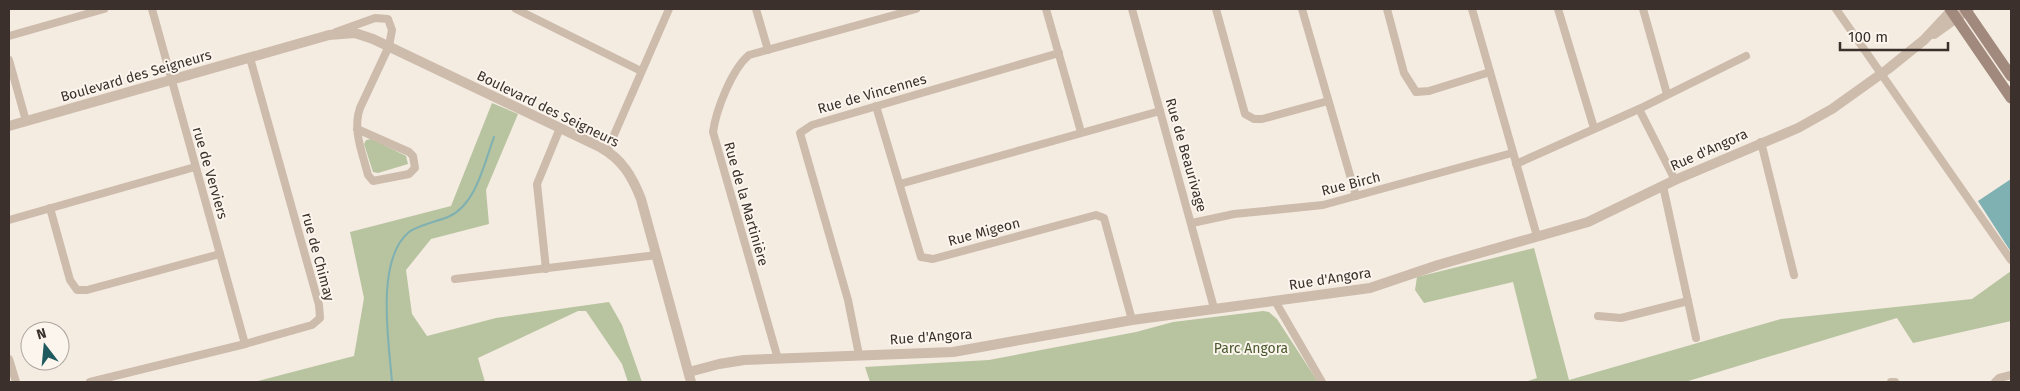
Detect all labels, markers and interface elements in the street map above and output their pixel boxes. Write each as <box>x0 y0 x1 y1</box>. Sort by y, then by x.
scale bar <box>1840 20 1948 52</box>
text: 100 m <box>1848 28 1888 46</box>
street label: Boulevard des Seigneurs <box>59 46 214 106</box>
street label: Boulevard des Seigneurs <box>474 67 622 151</box>
street label: Rue de Vincennes <box>816 70 929 118</box>
street label: Rue de Beaurivage <box>1162 96 1210 214</box>
street label: rue de Verviers <box>189 125 231 222</box>
street label: Rue d'Angora <box>1668 125 1750 175</box>
street label: Rue de la Martinière <box>720 140 772 268</box>
street label: Rue Birch <box>1320 168 1382 200</box>
street label: rue de Chimay <box>298 211 338 303</box>
street label: Rue Migeon <box>946 214 1022 250</box>
street label: Rue d'Angora <box>1288 264 1372 294</box>
north arrow <box>20 321 70 371</box>
text: N <box>35 325 48 343</box>
street label: Rue d'Angora <box>889 326 973 348</box>
park label: Parc Angora <box>1214 340 1288 357</box>

